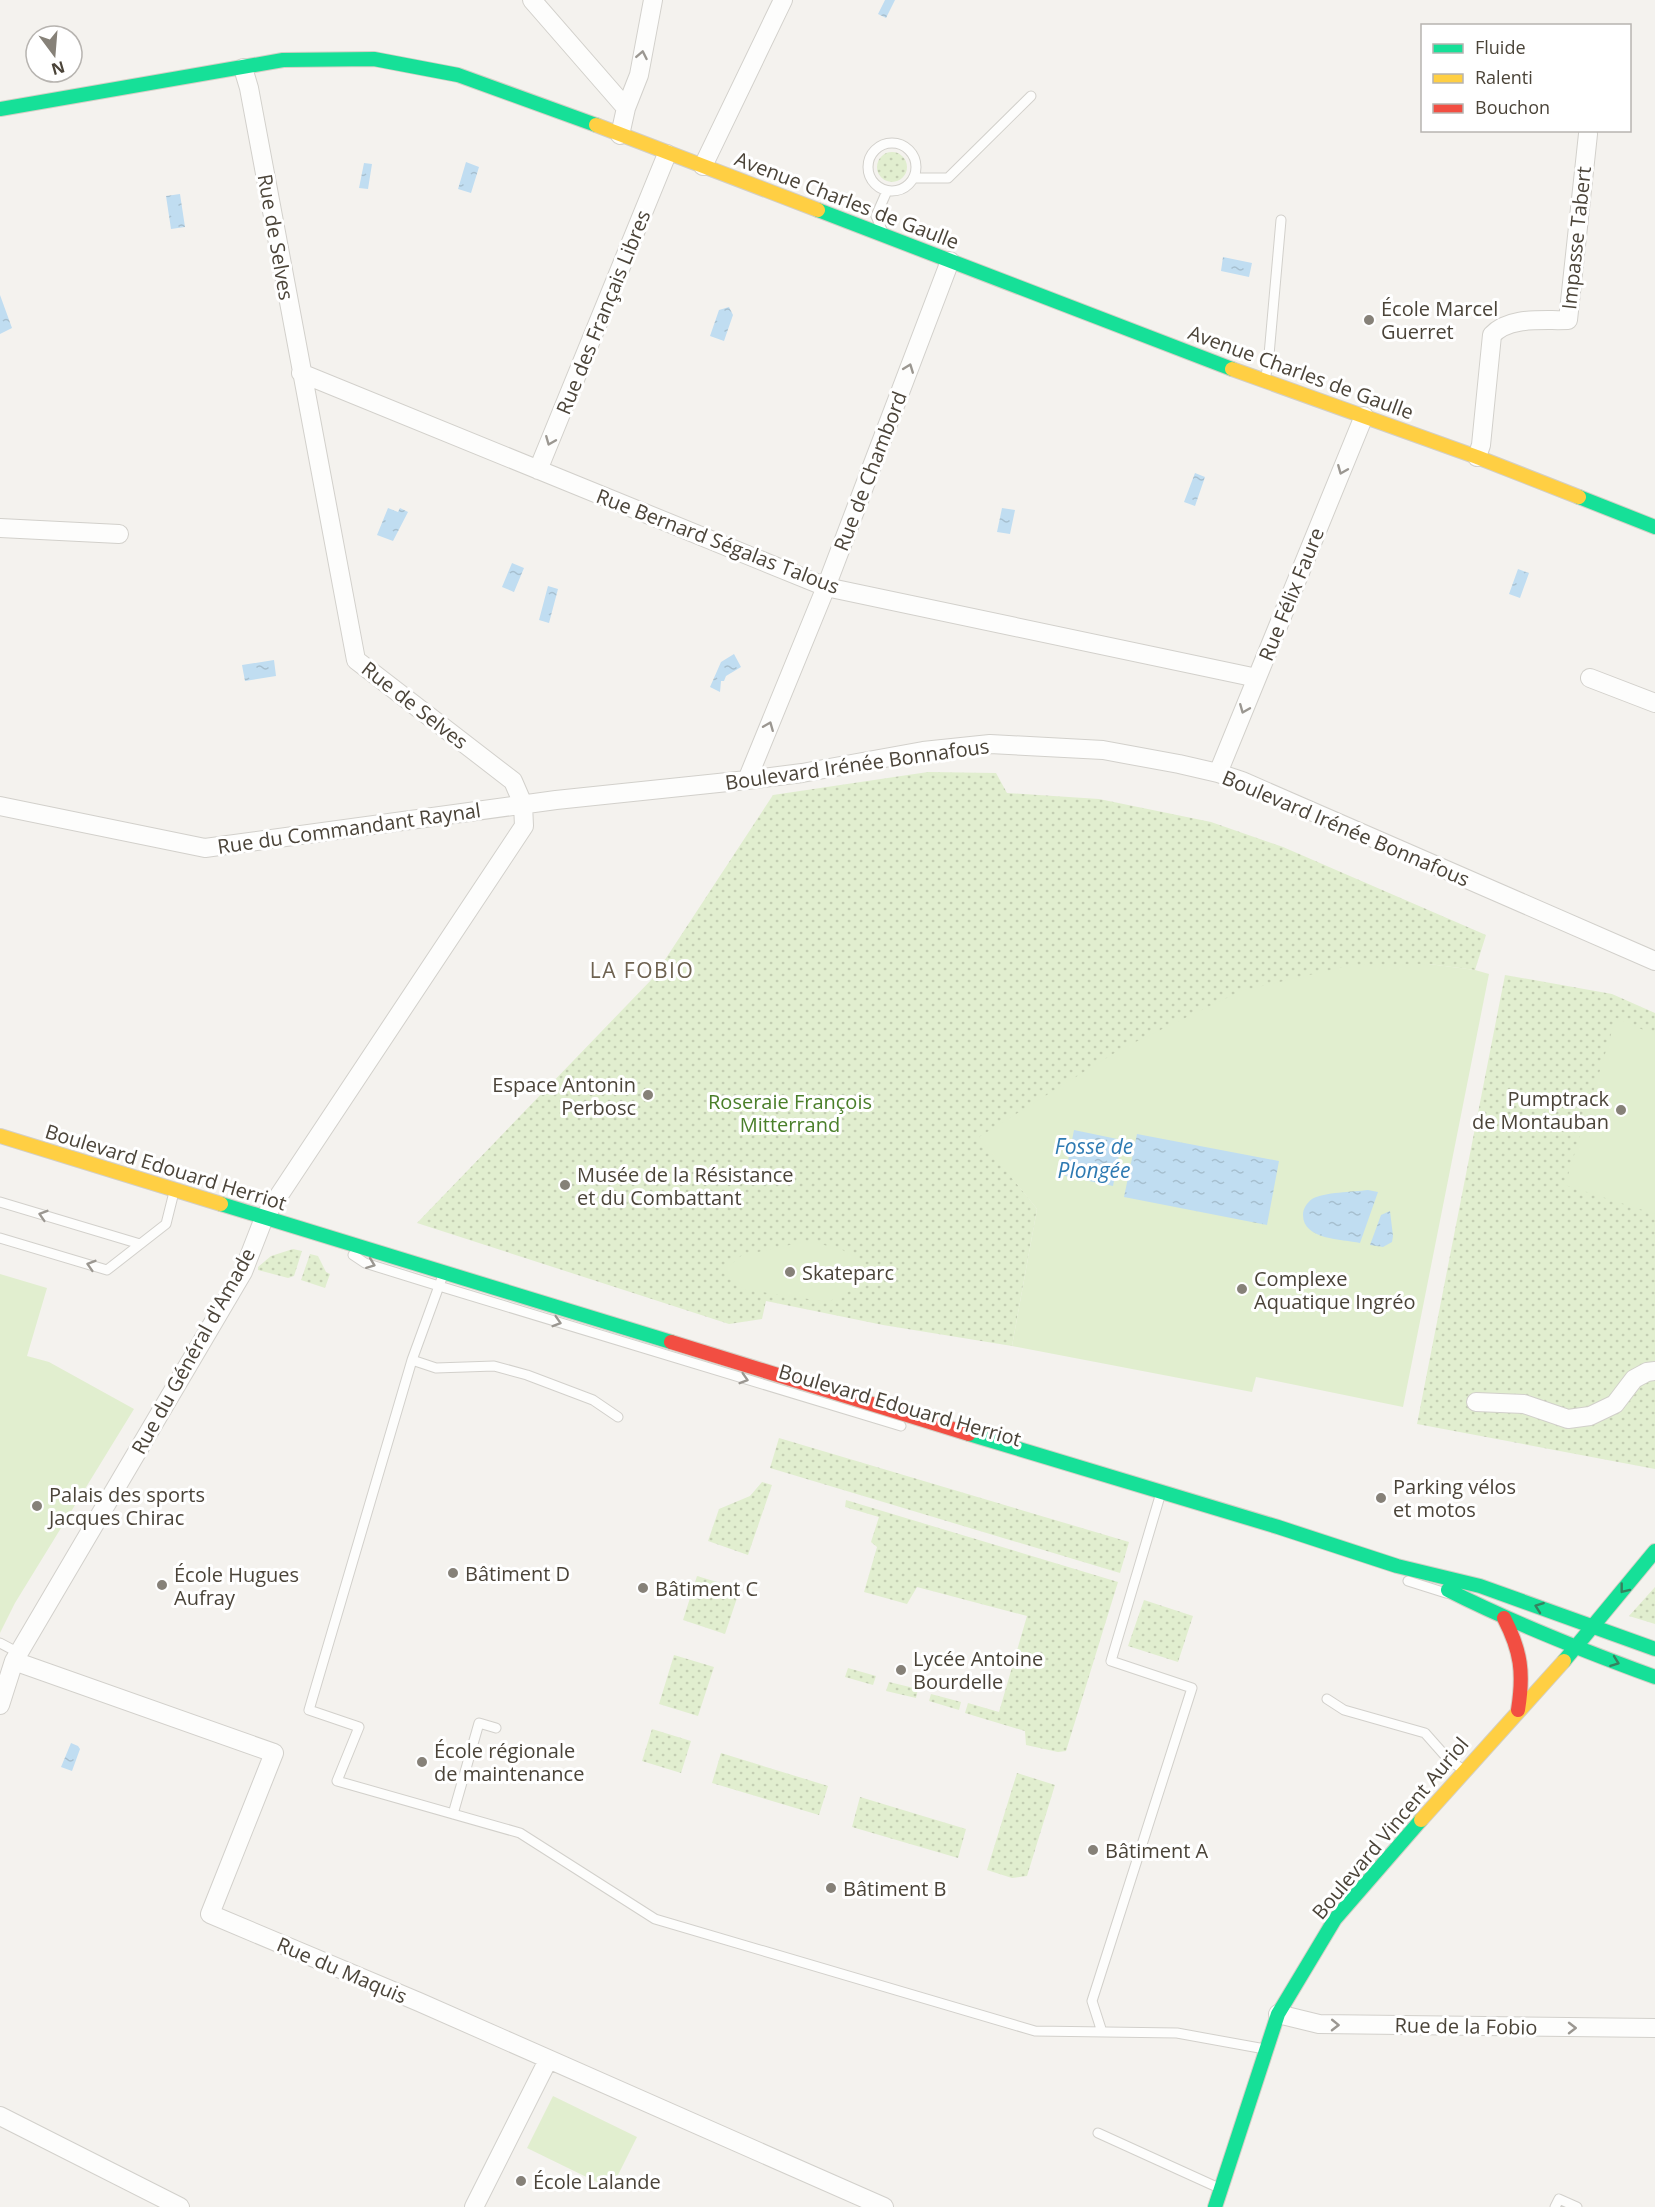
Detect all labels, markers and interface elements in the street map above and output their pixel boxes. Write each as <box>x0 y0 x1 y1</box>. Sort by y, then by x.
north arrow <box>24 24 84 84</box>
legend <box>1421 24 1631 132</box>
text: Fluide <box>1475 35 1526 59</box>
one-way arrow <box>635 50 648 60</box>
text: N <box>49 56 67 81</box>
text: Ralenti <box>1475 65 1533 89</box>
text: Bouchon <box>1475 95 1550 119</box>
street label: Avenue Charles de Gaulle <box>731 145 963 255</box>
street label: Impasse Tabert <box>1555 165 1597 311</box>
street label: Rue de Selves <box>252 172 300 302</box>
street label: Rue des Français Libres <box>550 206 656 418</box>
place label: École Marcel Guerret <box>1381 295 1498 345</box>
marker: École Marcel Guerret <box>1362 313 1376 327</box>
street label: Avenue Charles de Gaulle <box>1185 319 1417 425</box>
one-way arrow <box>902 364 914 375</box>
street label: Rue de Chambord <box>827 387 913 555</box>
one-way arrow <box>545 435 557 446</box>
one-way arrow <box>1337 464 1349 475</box>
street label: Rue Bernard Ségalas Talous <box>593 482 843 600</box>
street label: Rue Félix Faure <box>1252 523 1330 665</box>
street label: Rue de Selves <box>356 655 474 755</box>
one-way arrow <box>1239 702 1251 713</box>
one-way arrow <box>762 721 774 732</box>
street label: Boulevard Irénée Bonnafous <box>723 732 991 796</box>
street label: Boulevard Irénée Bonnafous <box>1218 764 1474 892</box>
street label: Rue du Commandant Raynal <box>216 796 482 860</box>
district label: LA FOBIO <box>590 956 694 984</box>
place label: Espace Antonin Perbosc <box>492 1071 636 1121</box>
place label: Pumptrack de Montauban <box>1472 1085 1609 1135</box>
marker: Espace Antonin Perbosc <box>641 1088 655 1102</box>
park label: Roseraie François Mitterrand <box>708 1088 872 1138</box>
marker: Pumptrack de Montauban <box>1614 1103 1628 1117</box>
street label: Boulevard Edouard Herriot <box>42 1117 290 1217</box>
water label: Fosse de Plongée <box>1055 1132 1133 1184</box>
place label: Musée de la Résistance et du Combattant <box>577 1161 793 1211</box>
marker: Musée de la Résistance et du Combattant <box>558 1178 572 1192</box>
one-way arrow <box>38 1210 49 1222</box>
street label: Rue du Général d'Amade <box>125 1243 261 1459</box>
one-way arrow <box>365 1257 376 1269</box>
place label: Skateparc <box>802 1259 894 1286</box>
one-way arrow <box>86 1260 97 1272</box>
marker: Skateparc <box>783 1265 797 1279</box>
place label: Complexe Aquatique Ingréo <box>1254 1265 1416 1315</box>
marker: Complexe Aquatique Ingréo <box>1235 1282 1249 1296</box>
one-way arrow <box>551 1315 562 1328</box>
street label: Boulevard Edouard Herriot <box>776 1357 1024 1453</box>
one-way arrow <box>738 1372 749 1384</box>
place label: Parking vélos et motos <box>1393 1473 1516 1523</box>
place label: Palais des sports Jacques Chirac <box>47 1481 205 1531</box>
marker: Parking vélos et motos <box>1374 1491 1388 1505</box>
marker: Palais des sports Jacques Chirac <box>30 1499 44 1513</box>
place label: Bâtiment D <box>465 1560 570 1587</box>
place label: École Hugues Aufray <box>174 1561 299 1611</box>
marker: Bâtiment D <box>446 1566 460 1580</box>
place label: Bâtiment C <box>655 1575 758 1602</box>
marker: École Hugues Aufray <box>155 1578 169 1592</box>
marker: Bâtiment C <box>636 1581 650 1595</box>
one-way arrow <box>1621 1583 1632 1594</box>
one-way arrow <box>1534 1602 1545 1615</box>
place label: Lycée Antoine Bourdelle <box>913 1645 1043 1695</box>
one-way arrow <box>1609 1655 1620 1668</box>
marker: Lycée Antoine Bourdelle <box>894 1663 908 1677</box>
street label: Boulevard Vincent Auriol <box>1306 1731 1474 1925</box>
place label: École régionale de maintenance <box>434 1737 584 1787</box>
marker: École régionale de maintenance <box>415 1755 429 1769</box>
place label: Bâtiment A <box>1105 1837 1209 1864</box>
marker: Bâtiment A <box>1086 1843 1100 1857</box>
place label: Bâtiment B <box>843 1875 946 1902</box>
marker: Bâtiment B <box>824 1881 838 1895</box>
street label: Rue du Maquis <box>273 1930 411 2010</box>
street label: Rue de la Fobio <box>1394 2011 1538 2041</box>
one-way arrow <box>1331 2018 1340 2031</box>
one-way arrow <box>1568 2022 1577 2034</box>
place label: École Lalande <box>533 2168 661 2195</box>
marker: École Lalande <box>514 2174 528 2188</box>

